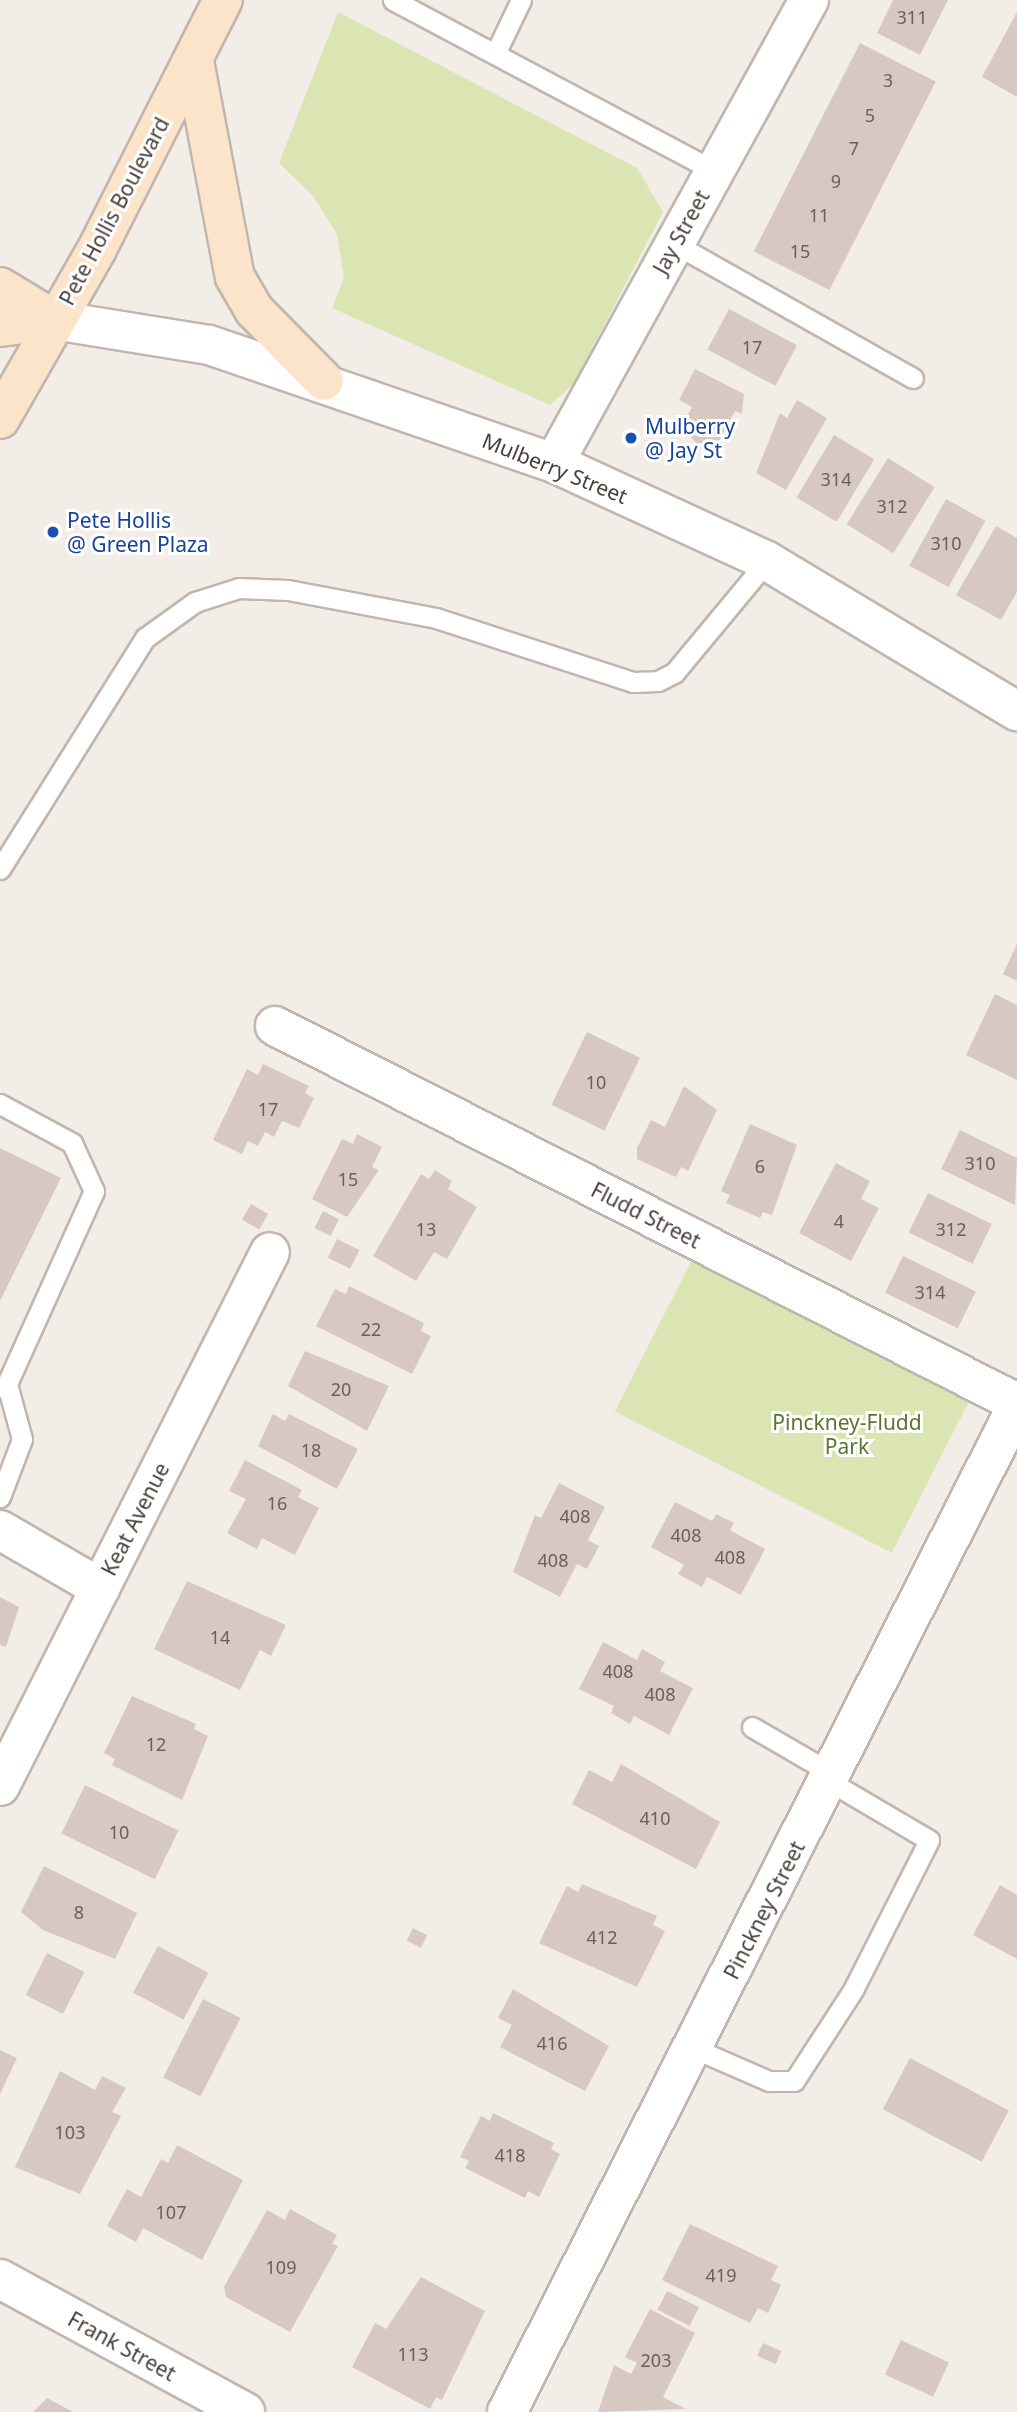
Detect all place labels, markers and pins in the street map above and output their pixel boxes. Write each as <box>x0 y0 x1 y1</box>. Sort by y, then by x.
place label: Mulberry @ Jay St <box>645 413 735 463</box>
marker: Mulberry @ Jay St <box>623 430 639 446</box>
place label: Pete Hollis @ Green Plaza <box>67 507 209 557</box>
marker: Pete Hollis @ Green Plaza <box>45 524 61 540</box>

